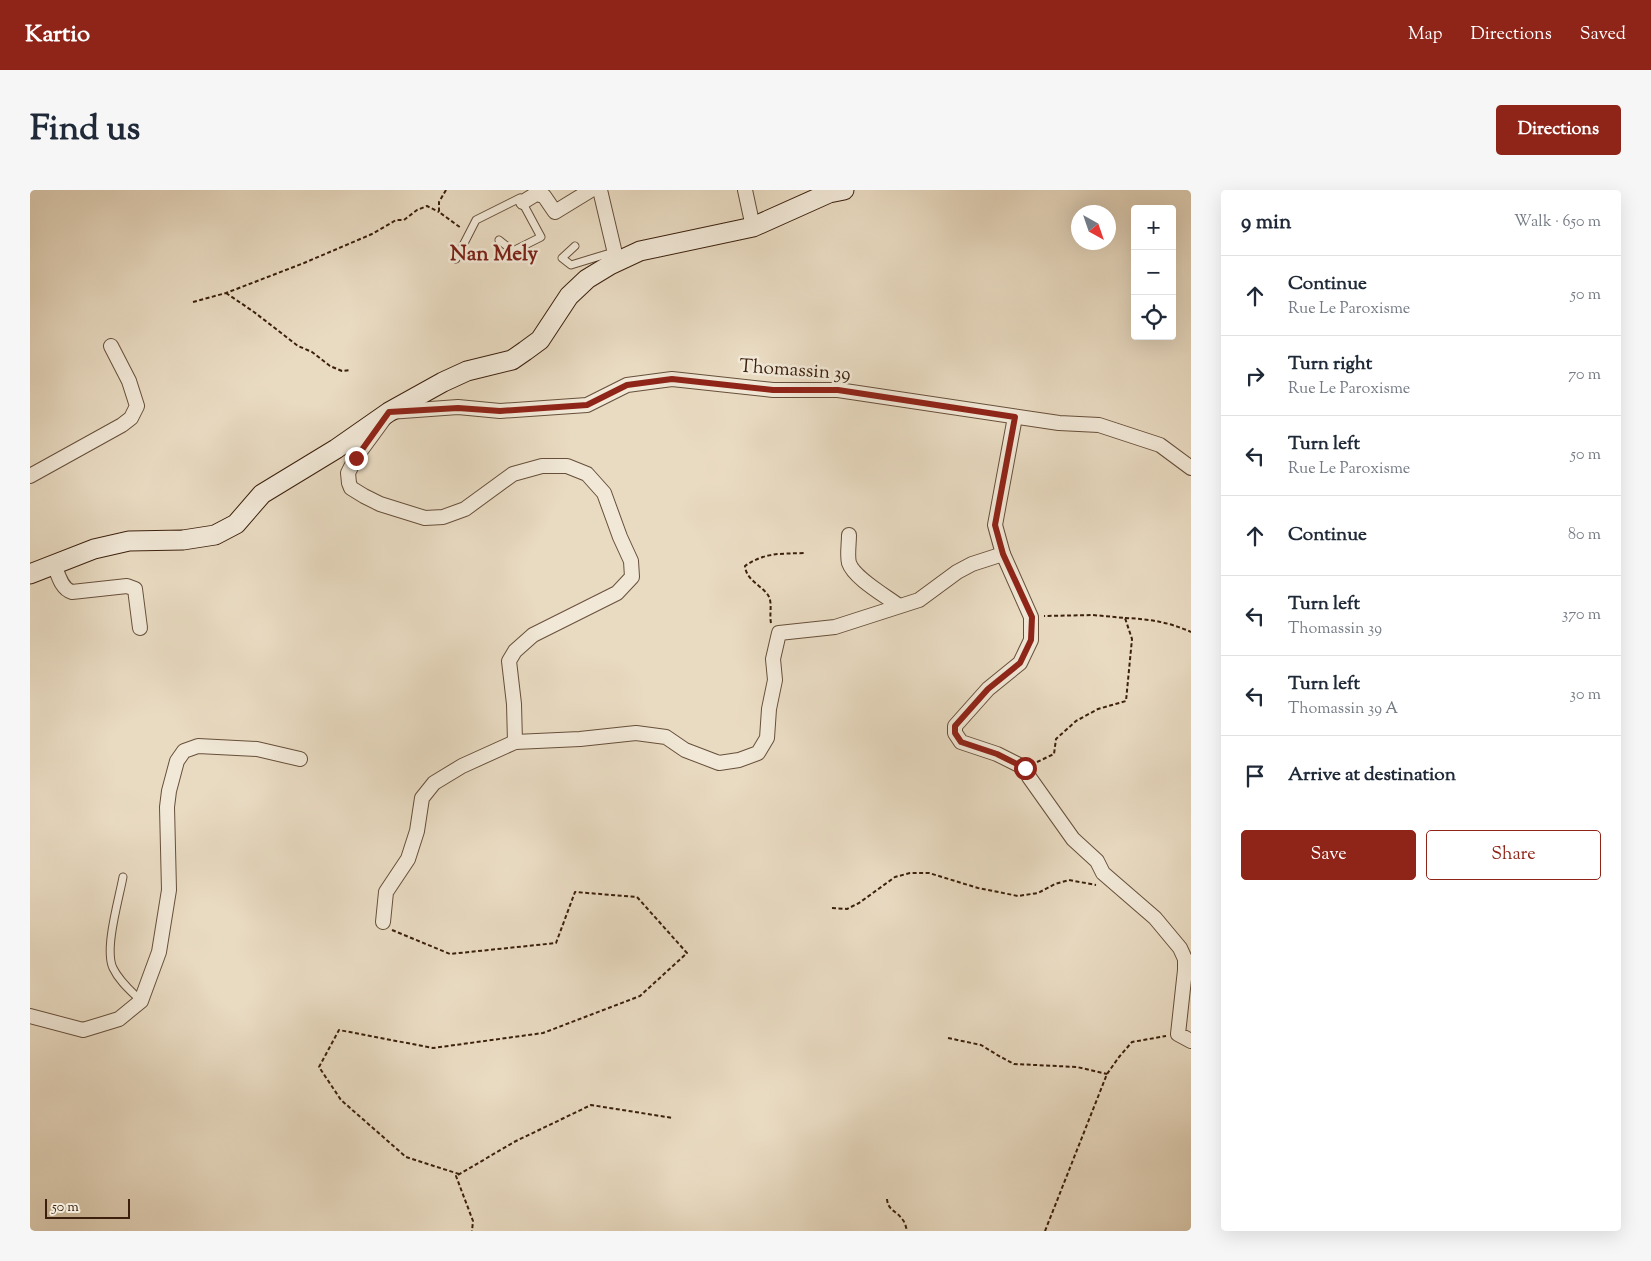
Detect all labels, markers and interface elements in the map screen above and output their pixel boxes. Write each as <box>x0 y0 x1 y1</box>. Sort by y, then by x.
text: Kartio <box>25 18 90 52</box>
text: Map <box>1408 22 1443 48</box>
text: Directions <box>1471 22 1552 48</box>
text: Saved <box>1580 22 1626 48</box>
text: Find us <box>30 105 140 156</box>
button: Directions <box>1496 105 1621 155</box>
north arrow <box>1071 205 1116 250</box>
map controls <box>1131 205 1176 340</box>
button: + <box>1131 205 1176 250</box>
text: 9 min <box>1241 208 1291 238</box>
text: Walk · 650 m <box>1514 211 1601 234</box>
district label: Nan Mely <box>450 240 539 270</box>
button: − <box>1131 250 1176 295</box>
text: Continue <box>1288 271 1367 298</box>
icon: ahead <box>1241 282 1269 310</box>
text: 50 m <box>1570 284 1601 307</box>
button: locate <box>1131 295 1176 340</box>
text: Rue Le Paroxisme <box>1288 298 1410 321</box>
text: Turn right <box>1288 351 1372 378</box>
street label: Thomassin 39 <box>738 354 852 388</box>
icon: right <box>1241 362 1269 390</box>
text: 70 m <box>1568 364 1601 387</box>
text: Rue Le Paroxisme <box>1288 378 1410 401</box>
text: Turn left <box>1288 431 1360 458</box>
icon: left <box>1241 442 1269 470</box>
text: 50 m <box>1570 444 1601 467</box>
route end <box>345 447 368 470</box>
text: Rue Le Paroxisme <box>1288 458 1410 481</box>
icon: ahead <box>1241 522 1269 550</box>
text: Continue <box>1288 522 1367 549</box>
text: 80 m <box>1568 524 1601 547</box>
text: Turn left <box>1288 591 1360 618</box>
icon: left <box>1241 602 1269 630</box>
text: 370 m <box>1562 604 1601 627</box>
text: Thomassin 39 <box>1288 618 1382 641</box>
text: Turn left <box>1288 671 1360 698</box>
icon: left <box>1241 682 1269 710</box>
text: 30 m <box>1570 684 1601 707</box>
text: Thomassin 39 A <box>1288 698 1398 721</box>
route start <box>1014 757 1037 780</box>
icon: arrive <box>1241 762 1269 790</box>
text: Arrive at destination <box>1288 762 1456 789</box>
button: Save <box>1241 830 1416 880</box>
button: Share <box>1426 830 1601 880</box>
scale bar <box>45 1196 130 1219</box>
text: 50 m <box>52 1198 79 1218</box>

